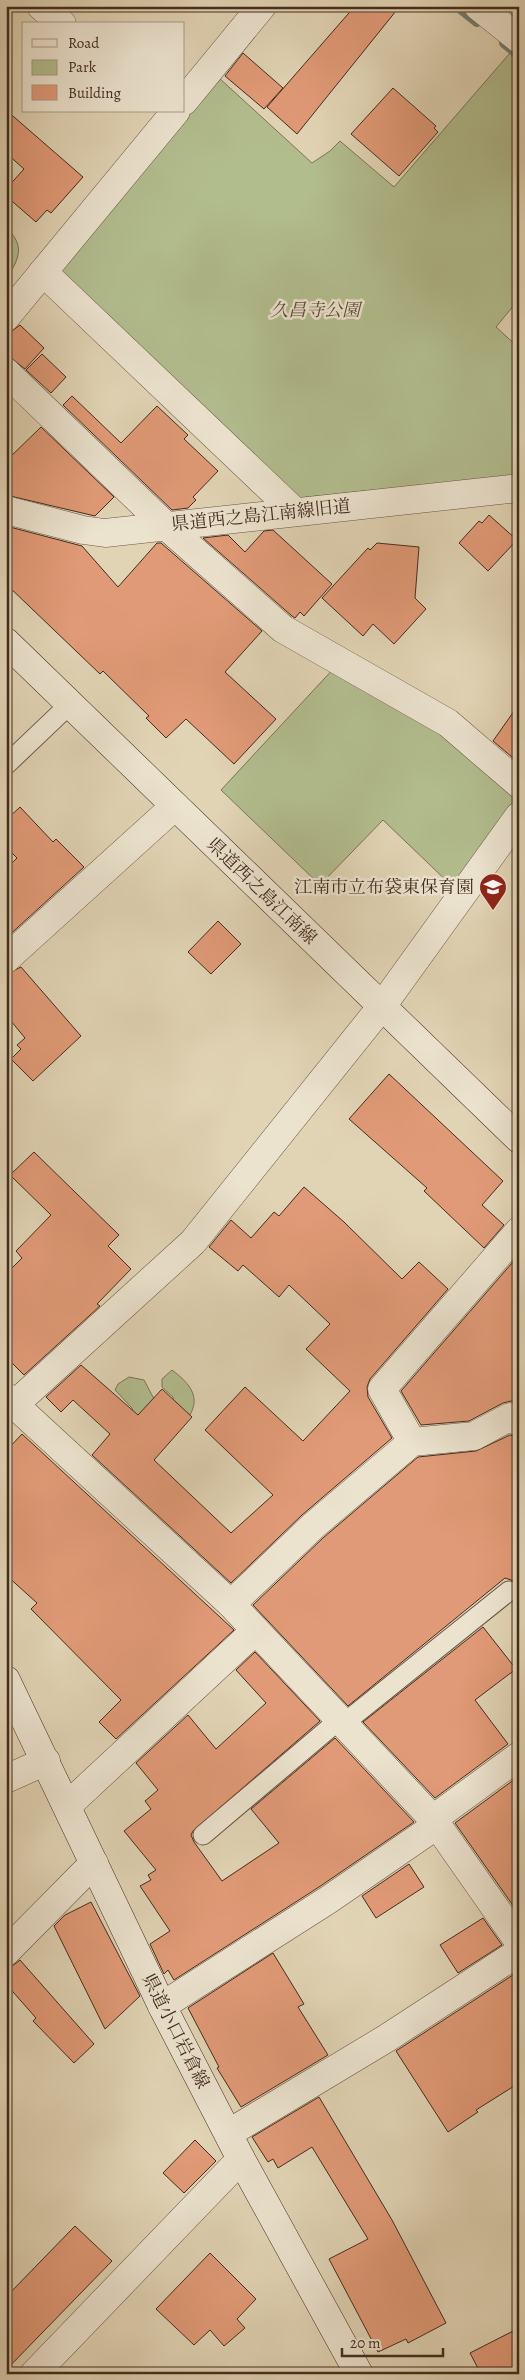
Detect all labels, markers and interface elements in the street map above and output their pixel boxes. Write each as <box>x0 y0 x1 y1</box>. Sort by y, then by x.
legend <box>22 22 185 112</box>
text: Road <box>68 33 100 53</box>
text: Park <box>68 57 97 77</box>
text: Building <box>68 83 121 103</box>
park label: 久昌寺公園 <box>270 298 363 322</box>
street label: 県道西之島江南線旧道 <box>170 494 352 536</box>
street label: 県道西之島江南線 <box>202 832 322 950</box>
school or university icon: 江南市立布袋東保育園 <box>478 872 508 911</box>
place label: 江南市立布袋東保育園 <box>294 875 474 899</box>
street label: 県道小口岩倉線 <box>137 1969 215 2093</box>
scale bar <box>342 2325 444 2357</box>
text: 20 m <box>350 2333 381 2353</box>

